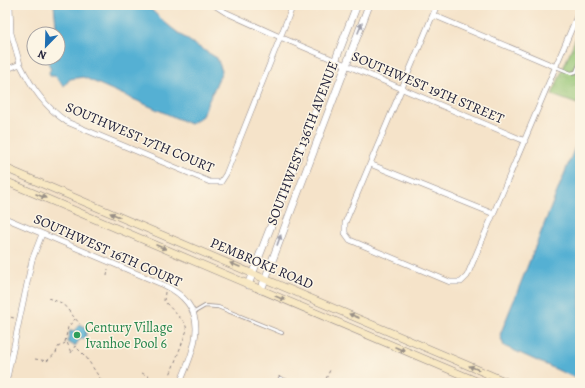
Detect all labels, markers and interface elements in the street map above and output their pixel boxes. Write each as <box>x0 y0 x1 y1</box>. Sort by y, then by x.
one-way arrow <box>358 21 364 33</box>
north arrow <box>26 26 66 66</box>
text: N <box>36 46 49 63</box>
street label: SOUTHWEST 19TH STREET <box>349 47 507 128</box>
street label: SOUTHWEST 136TH AVENUE <box>262 58 343 228</box>
street label: SOUTHWEST 17TH COURT <box>63 98 217 178</box>
one-way arrow <box>35 194 47 200</box>
street label: SOUTHWEST 16TH COURT <box>31 209 185 292</box>
one-way arrow <box>109 212 120 218</box>
street label: PEMBROKE ROAD <box>207 233 316 294</box>
one-way arrow <box>276 234 282 246</box>
one-way arrow <box>155 245 167 251</box>
one-way arrow <box>228 262 240 268</box>
one-way arrow <box>275 296 287 302</box>
one-way arrow <box>348 313 360 319</box>
place label: Century Village Ivanhoe Pool 6 <box>85 318 173 353</box>
marker: Century Village Ivanhoe Pool 6 <box>72 330 82 340</box>
one-way arrow <box>394 346 405 352</box>
one-way arrow <box>467 364 479 370</box>

